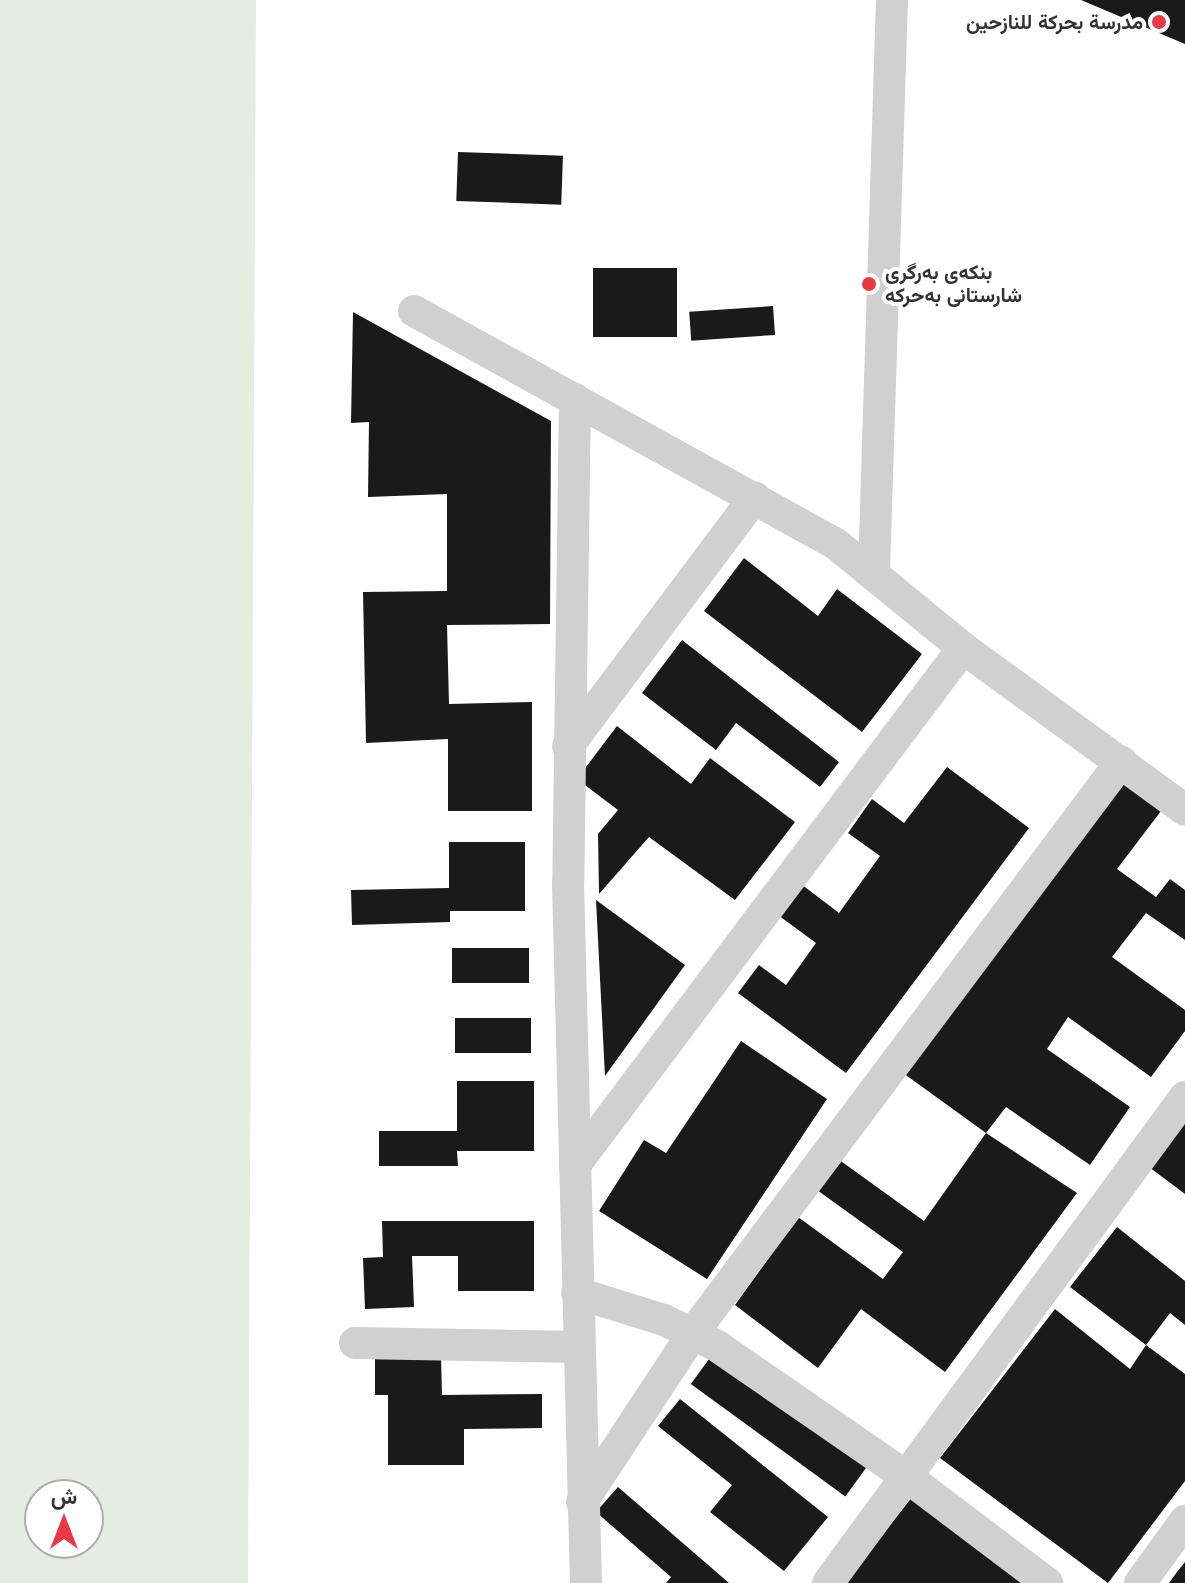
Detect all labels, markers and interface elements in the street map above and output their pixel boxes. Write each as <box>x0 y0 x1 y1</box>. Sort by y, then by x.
place label: مدرسة بحركة للنازحين <box>966 10 1143 34</box>
marker: مدرسة بحركة للنازحين <box>1150 13 1168 31</box>
place label: بنکەی بەرگری شارستانی بەحرکە <box>885 260 1022 307</box>
marker: بنکەی بەرگری شارستانی بەحرکە <box>860 275 878 293</box>
north arrow <box>24 1479 104 1559</box>
text: ش <box>51 1484 77 1509</box>

